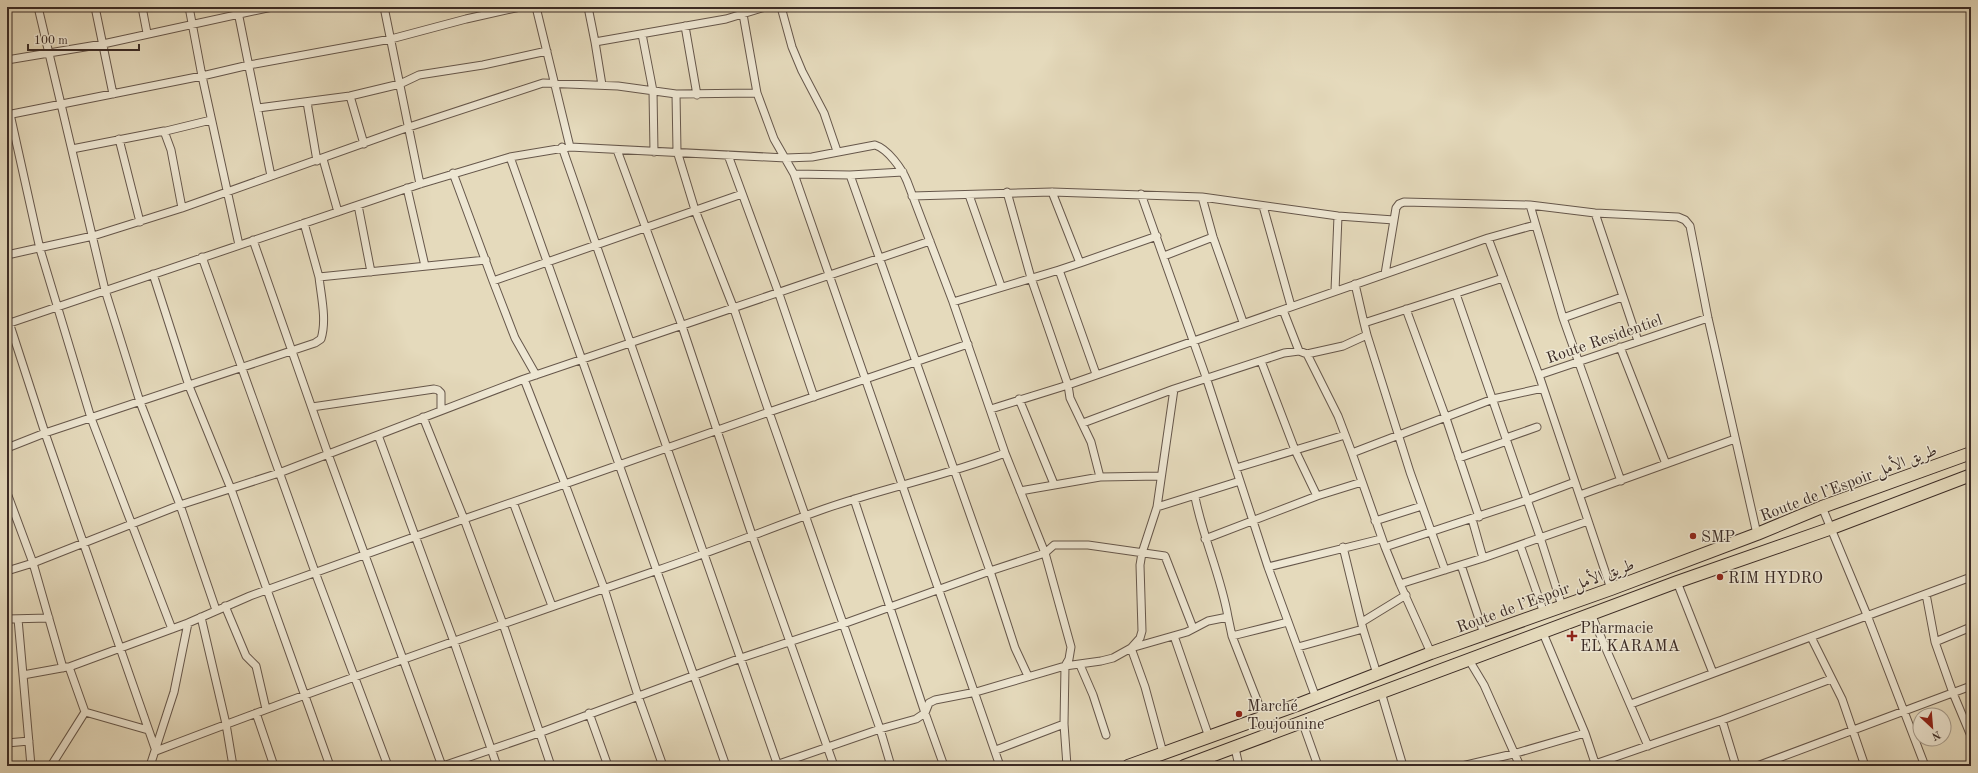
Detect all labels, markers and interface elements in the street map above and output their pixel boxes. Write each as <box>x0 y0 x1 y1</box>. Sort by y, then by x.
scale bar <box>28 26 139 52</box>
text: 100 m <box>34 35 68 47</box>
street label: Route Residentiel <box>1545 313 1665 367</box>
street label: Route de l’Espoir طريق الأمل <box>1756 438 1940 527</box>
place label: SMP <box>1701 530 1735 546</box>
marker: SMP <box>1688 531 1698 541</box>
street label: Route de l’Espoir طريق الأمل <box>1453 553 1637 638</box>
place label: RIM HYDRO <box>1728 571 1823 587</box>
marker: RIM HYDRO <box>1715 572 1725 582</box>
place label: Pharmacie EL KARAMA <box>1580 621 1680 655</box>
marker: Pharmacie EL KARAMA <box>1567 631 1577 641</box>
place label: Marché Toujounine <box>1247 699 1324 733</box>
north arrow <box>1912 707 1952 747</box>
marker: Marché Toujounine <box>1234 709 1244 719</box>
text: N <box>1929 728 1942 742</box>

